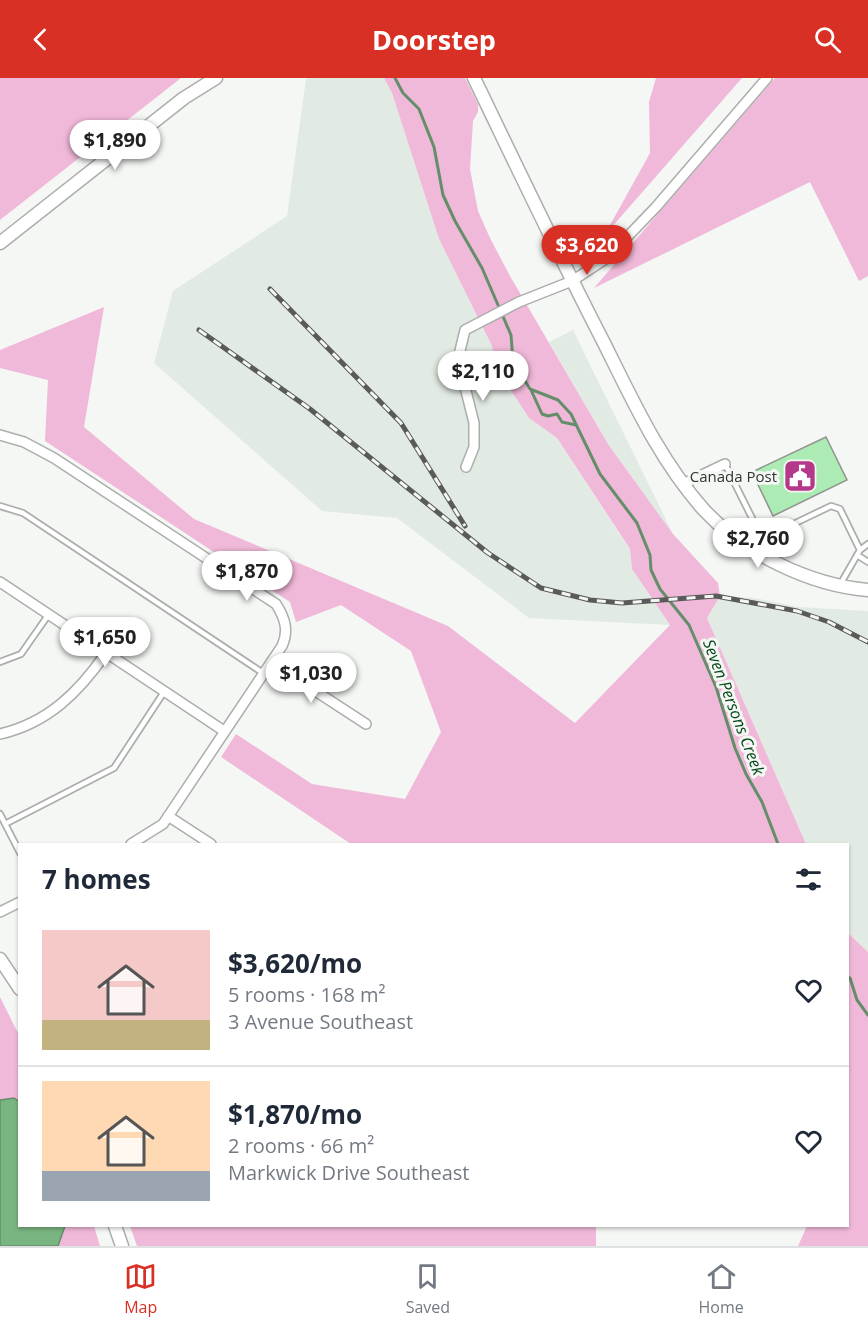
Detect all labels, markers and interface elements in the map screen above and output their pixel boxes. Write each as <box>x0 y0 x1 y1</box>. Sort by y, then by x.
text: Doorstep <box>372 21 496 58</box>
icon: back <box>24 23 57 56</box>
icon: search <box>811 23 844 56</box>
pin: $1,890 <box>66 120 164 171</box>
text: $1,890 <box>84 126 146 153</box>
pin: $3,620 <box>538 225 636 276</box>
text: $3,620 <box>556 231 618 258</box>
pin: $2,110 <box>434 351 532 402</box>
text: $2,110 <box>452 357 514 384</box>
public building icon: Canada Post <box>782 458 818 494</box>
place label: Canada Post <box>690 466 777 486</box>
pin: $2,760 <box>709 518 807 569</box>
text: $2,760 <box>727 524 789 551</box>
pin: $1,870 <box>198 551 296 602</box>
text: $1,870 <box>216 557 278 584</box>
pin: $1,650 <box>56 617 154 668</box>
text: $1,650 <box>74 623 136 650</box>
water label: Seven Persons Creek <box>698 636 770 779</box>
pin: $1,030 <box>262 653 360 704</box>
text: $1,030 <box>280 659 342 686</box>
text: 7 homes <box>42 861 151 897</box>
icon: filters <box>792 863 825 896</box>
text: $3,620/mo <box>228 945 362 981</box>
icon: home <box>90 954 162 1026</box>
icon: heart <box>792 974 825 1007</box>
text: 5 rooms · 168 m² <box>228 981 386 1008</box>
text: 3 Avenue Southeast <box>228 1008 413 1035</box>
text: $1,870/mo <box>228 1096 362 1132</box>
icon: home <box>90 1105 162 1177</box>
icon: heart <box>792 1125 825 1158</box>
text: 2 rooms · 66 m² <box>228 1132 374 1159</box>
text: Markwick Drive Southeast <box>228 1159 469 1186</box>
tab: Map <box>124 1260 157 1318</box>
tab: Saved <box>406 1260 450 1318</box>
tab: Home <box>699 1260 744 1318</box>

